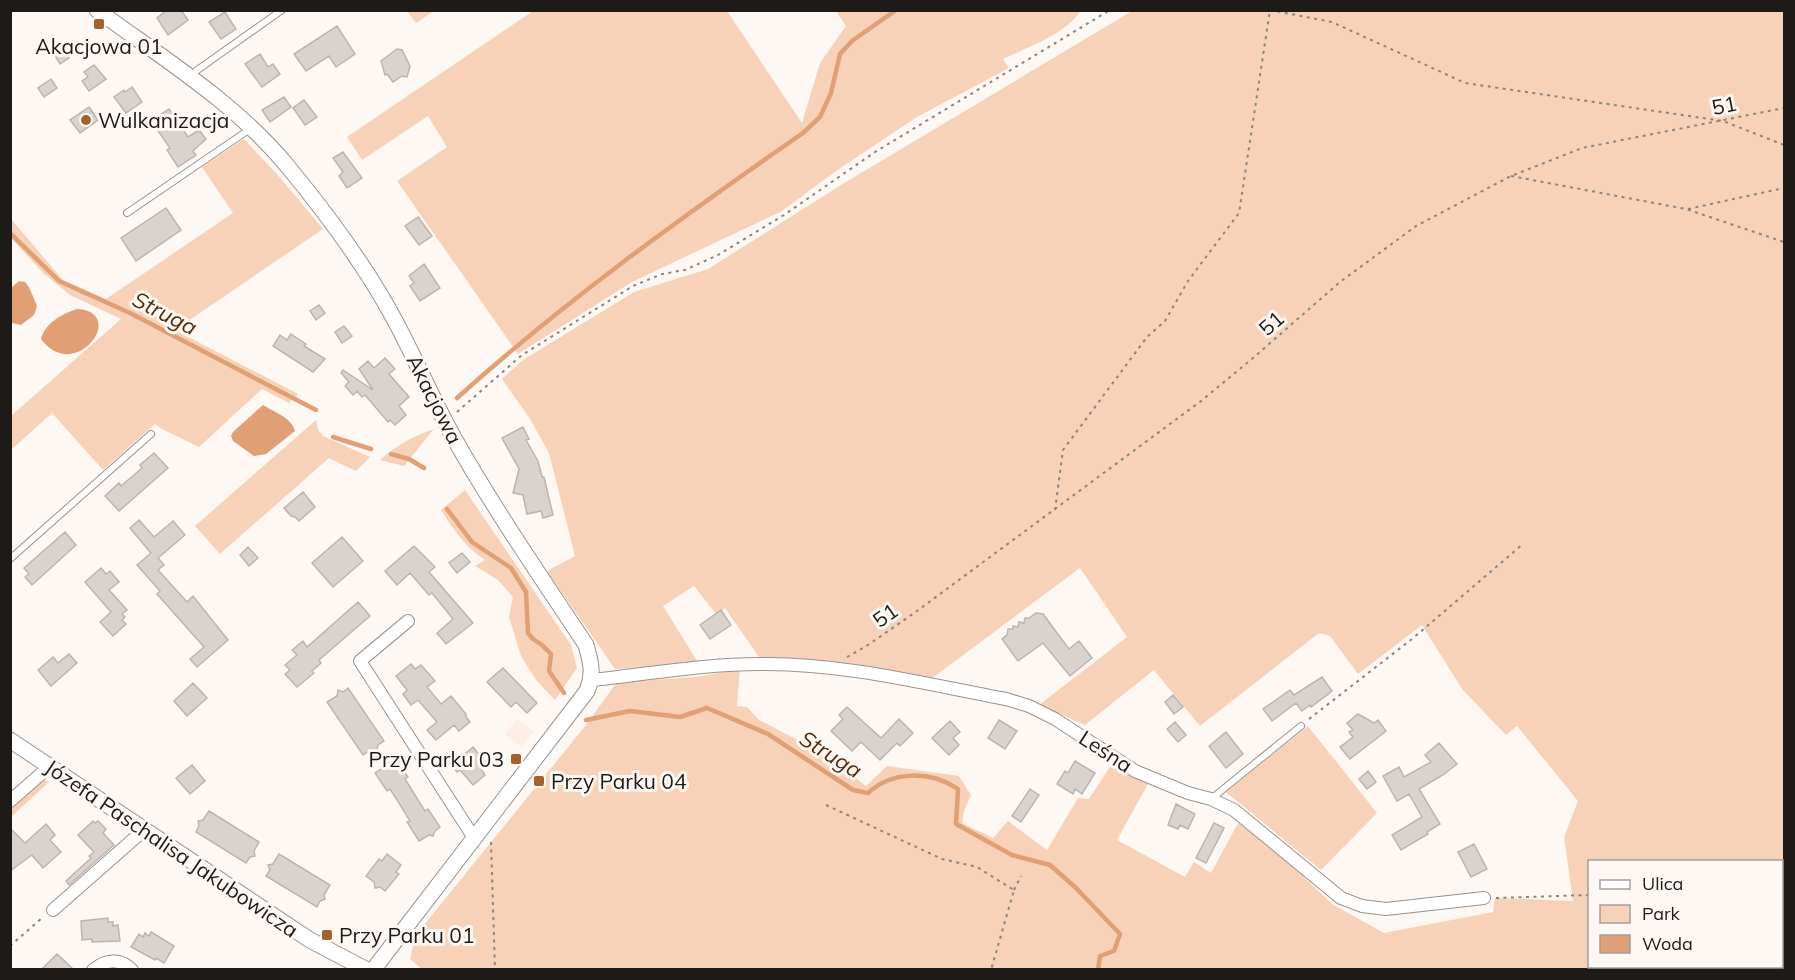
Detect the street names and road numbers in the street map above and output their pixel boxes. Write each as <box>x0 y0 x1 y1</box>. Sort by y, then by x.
street label: 51 <box>1709 90 1739 120</box>
street label: 51 <box>1253 305 1289 341</box>
street label: Akacjowa <box>401 350 469 448</box>
street label: 51 <box>867 597 903 633</box>
street label: Leśna <box>1075 724 1137 778</box>
street label: Józefa Paschalisa Jakubowicza <box>40 753 304 943</box>

